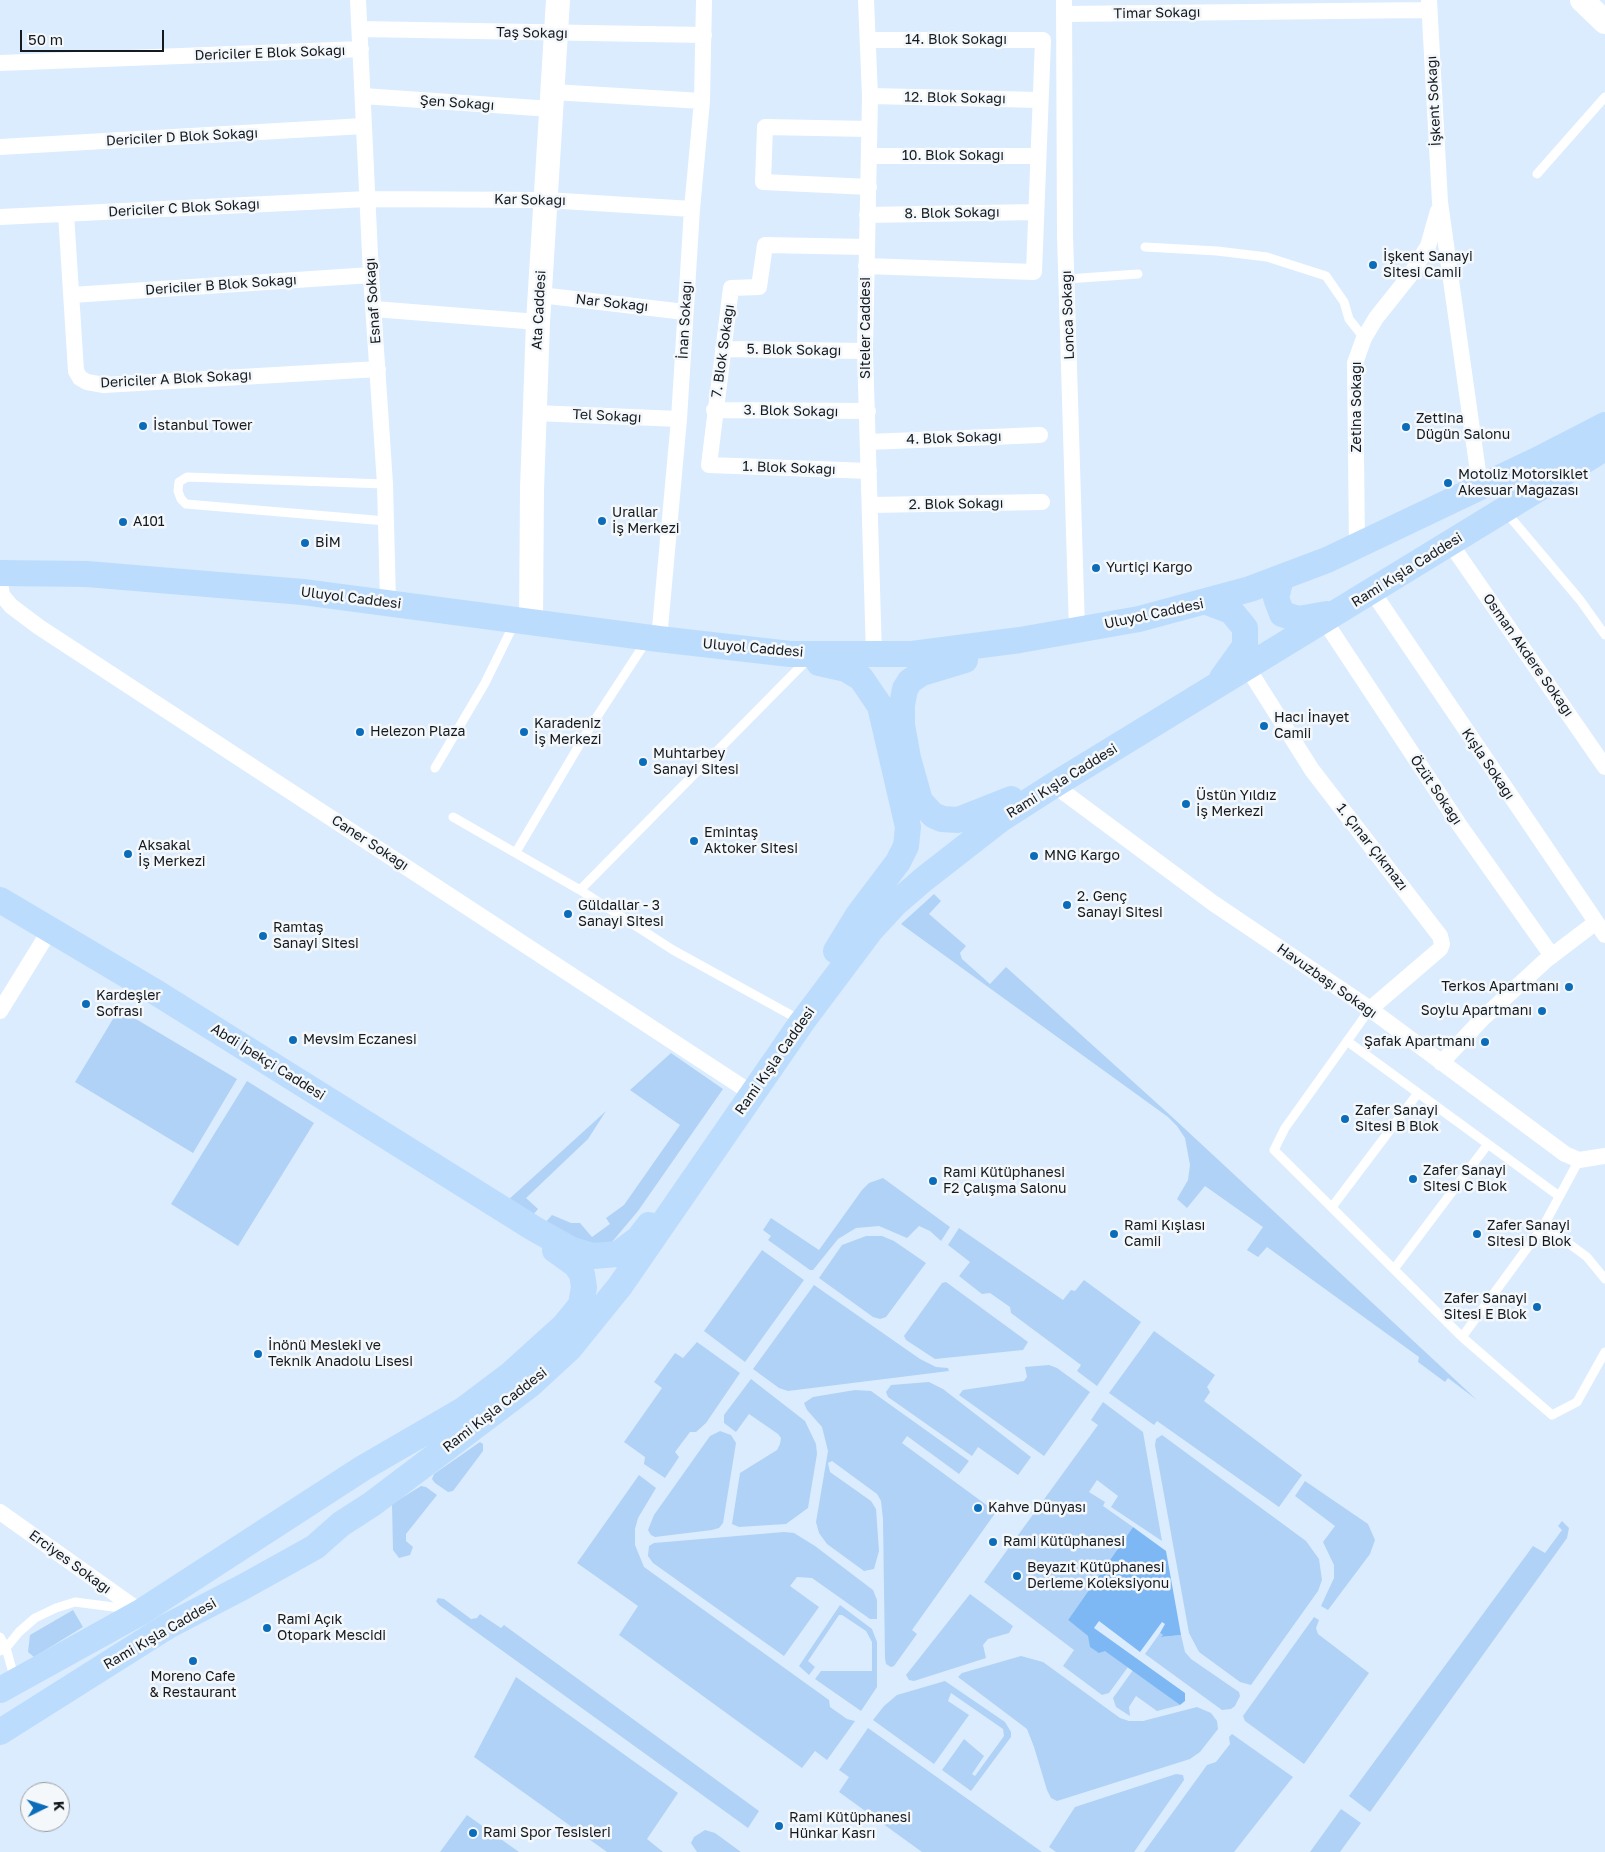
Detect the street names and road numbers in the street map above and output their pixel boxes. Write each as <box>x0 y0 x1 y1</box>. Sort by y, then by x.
street label: Timar Sokağı <box>1113 4 1201 22</box>
street label: Taş Sokağı <box>496 24 568 42</box>
street label: 14. Blok Sokağı <box>905 32 1007 48</box>
street label: Dericiler E Blok Sokağı <box>194 42 346 64</box>
street label: İşkent Sokağı <box>1423 55 1445 147</box>
street label: 12. Blok Sokağı <box>904 89 1006 107</box>
street label: Şen Sokağı <box>419 92 495 114</box>
street label: Dericiler D Blok Sokağı <box>106 125 258 149</box>
street label: 10. Blok Sokağı <box>902 148 1004 164</box>
street label: Kar Sokağı <box>494 191 566 209</box>
street label: Dericiler C Blok Sokağı <box>108 196 260 220</box>
street label: 8. Blok Sokağı <box>904 204 1000 222</box>
street label: Esnaf Sokağı <box>362 257 384 345</box>
street label: Ata Caddesi <box>529 270 549 350</box>
street label: Lonca Sokağı <box>1058 270 1078 360</box>
street label: Dericiler B Blok Sokağı <box>145 271 297 299</box>
street label: Siteler Caddesi <box>858 277 874 379</box>
street label: İnan Sokağı <box>675 280 695 360</box>
street label: Nar Sokağı <box>575 291 649 315</box>
street label: 7. Blok Sokağı <box>708 303 738 399</box>
street label: 5. Blok Sokağı <box>746 341 842 359</box>
street label: Zetina Sokağı <box>1349 361 1365 453</box>
street label: Dericiler A Blok Sokağı <box>100 367 252 391</box>
street label: 3. Blok Sokağı <box>743 402 839 420</box>
street label: Tel Sokağı <box>572 406 642 426</box>
street label: 4. Blok Sokağı <box>906 428 1002 448</box>
street label: 1. Blok Sokağı <box>742 458 836 478</box>
street label: 2. Blok Sokağı <box>908 495 1004 513</box>
street label: Rami Kışla Caddesi <box>1348 529 1466 611</box>
street label: Uluyol Caddesi <box>300 584 402 612</box>
street label: Osman Akdere Sokağı <box>1479 590 1577 720</box>
street label: Uluyol Caddesi <box>1103 595 1205 633</box>
street label: Uluyol Caddesi <box>702 635 804 661</box>
street label: Kışla Sokağı <box>1458 725 1518 803</box>
street label: Rami Kışla Caddesi <box>1003 740 1121 822</box>
street label: Özüt Sokağı <box>1407 752 1465 828</box>
street label: 1. Çınar Çıkmazı <box>1333 800 1411 894</box>
street label: Caner Sokağı <box>328 812 412 874</box>
street label: Havuzbaşı Sokağı <box>1274 940 1380 1022</box>
street label: Rami Kışla Caddesi <box>732 1004 818 1118</box>
street label: Abdi İpekçi Caddesi <box>208 1020 328 1104</box>
street label: Rami Kışla Caddesi <box>440 1364 550 1456</box>
street label: Erciyes Sokağı <box>26 1527 114 1597</box>
street label: Rami Kışla Caddesi <box>101 1595 219 1673</box>

